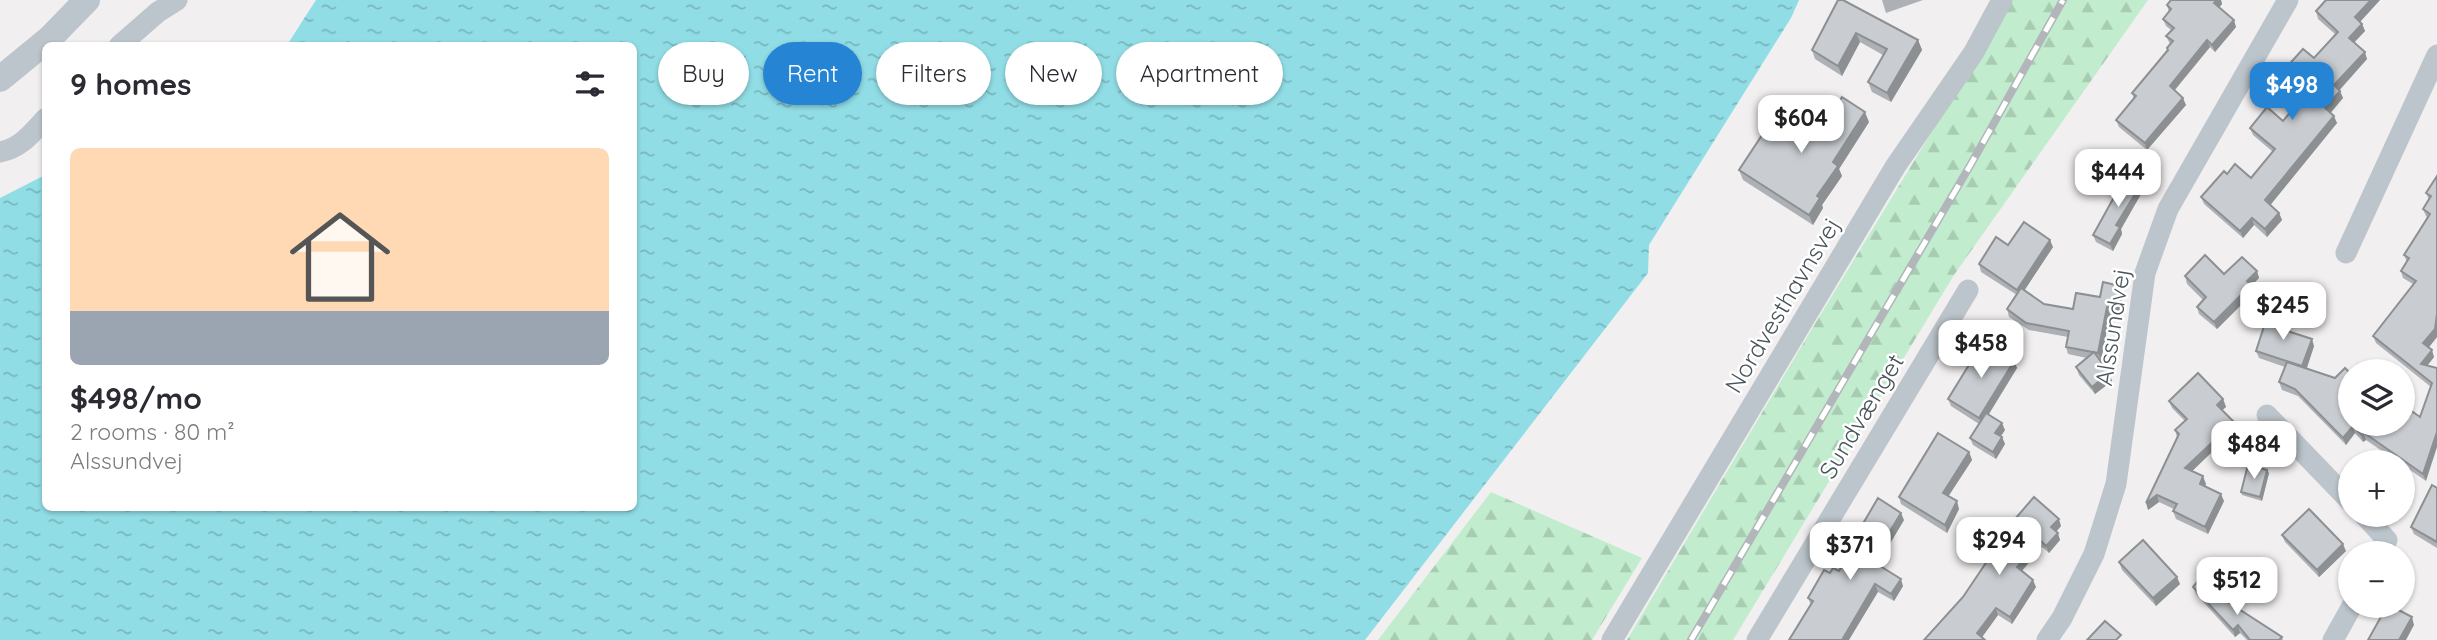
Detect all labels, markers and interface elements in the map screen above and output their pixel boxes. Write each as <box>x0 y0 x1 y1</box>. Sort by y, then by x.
chip: Buy <box>658 42 749 105</box>
chip: Rent <box>763 42 862 105</box>
chip: Filters <box>876 42 991 105</box>
chip: New <box>1005 42 1102 105</box>
chip: Apartment <box>1116 42 1283 105</box>
pin: $498 <box>2251 62 2333 122</box>
text: 9 homes <box>70 65 192 103</box>
icon: filters <box>571 65 609 103</box>
text: $498 <box>2266 70 2318 99</box>
pin: $604 <box>1760 96 1842 155</box>
text: $604 <box>1774 103 1828 132</box>
pin: $444 <box>2077 150 2159 209</box>
text: $444 <box>2091 157 2145 186</box>
icon: home <box>277 194 403 320</box>
street label: Nordvesthavnsvej <box>1718 212 1846 398</box>
street label: Alssundvej <box>2088 266 2136 388</box>
pin: $245 <box>2242 282 2324 342</box>
text: $245 <box>2256 290 2310 319</box>
pin: $458 <box>1940 320 2022 380</box>
text: $458 <box>1954 328 2008 357</box>
street label: Sundvænget <box>1812 348 1910 484</box>
map controls <box>2338 359 2415 618</box>
button: layers <box>2338 359 2415 436</box>
text: $498/mo <box>70 379 202 417</box>
text: 2 rooms · 80 m² <box>70 417 235 446</box>
pin: $484 <box>2213 421 2295 481</box>
text: $484 <box>2227 429 2281 458</box>
text: Alssundvej <box>70 446 183 475</box>
button: + <box>2338 450 2415 527</box>
pin: $294 <box>1958 518 2040 577</box>
pin: $371 <box>1809 522 1891 582</box>
text: $294 <box>1972 525 2026 554</box>
text: $371 <box>1826 530 1874 559</box>
button: − <box>2338 541 2415 618</box>
pin: $512 <box>2196 558 2278 617</box>
text: $512 <box>2212 565 2262 594</box>

